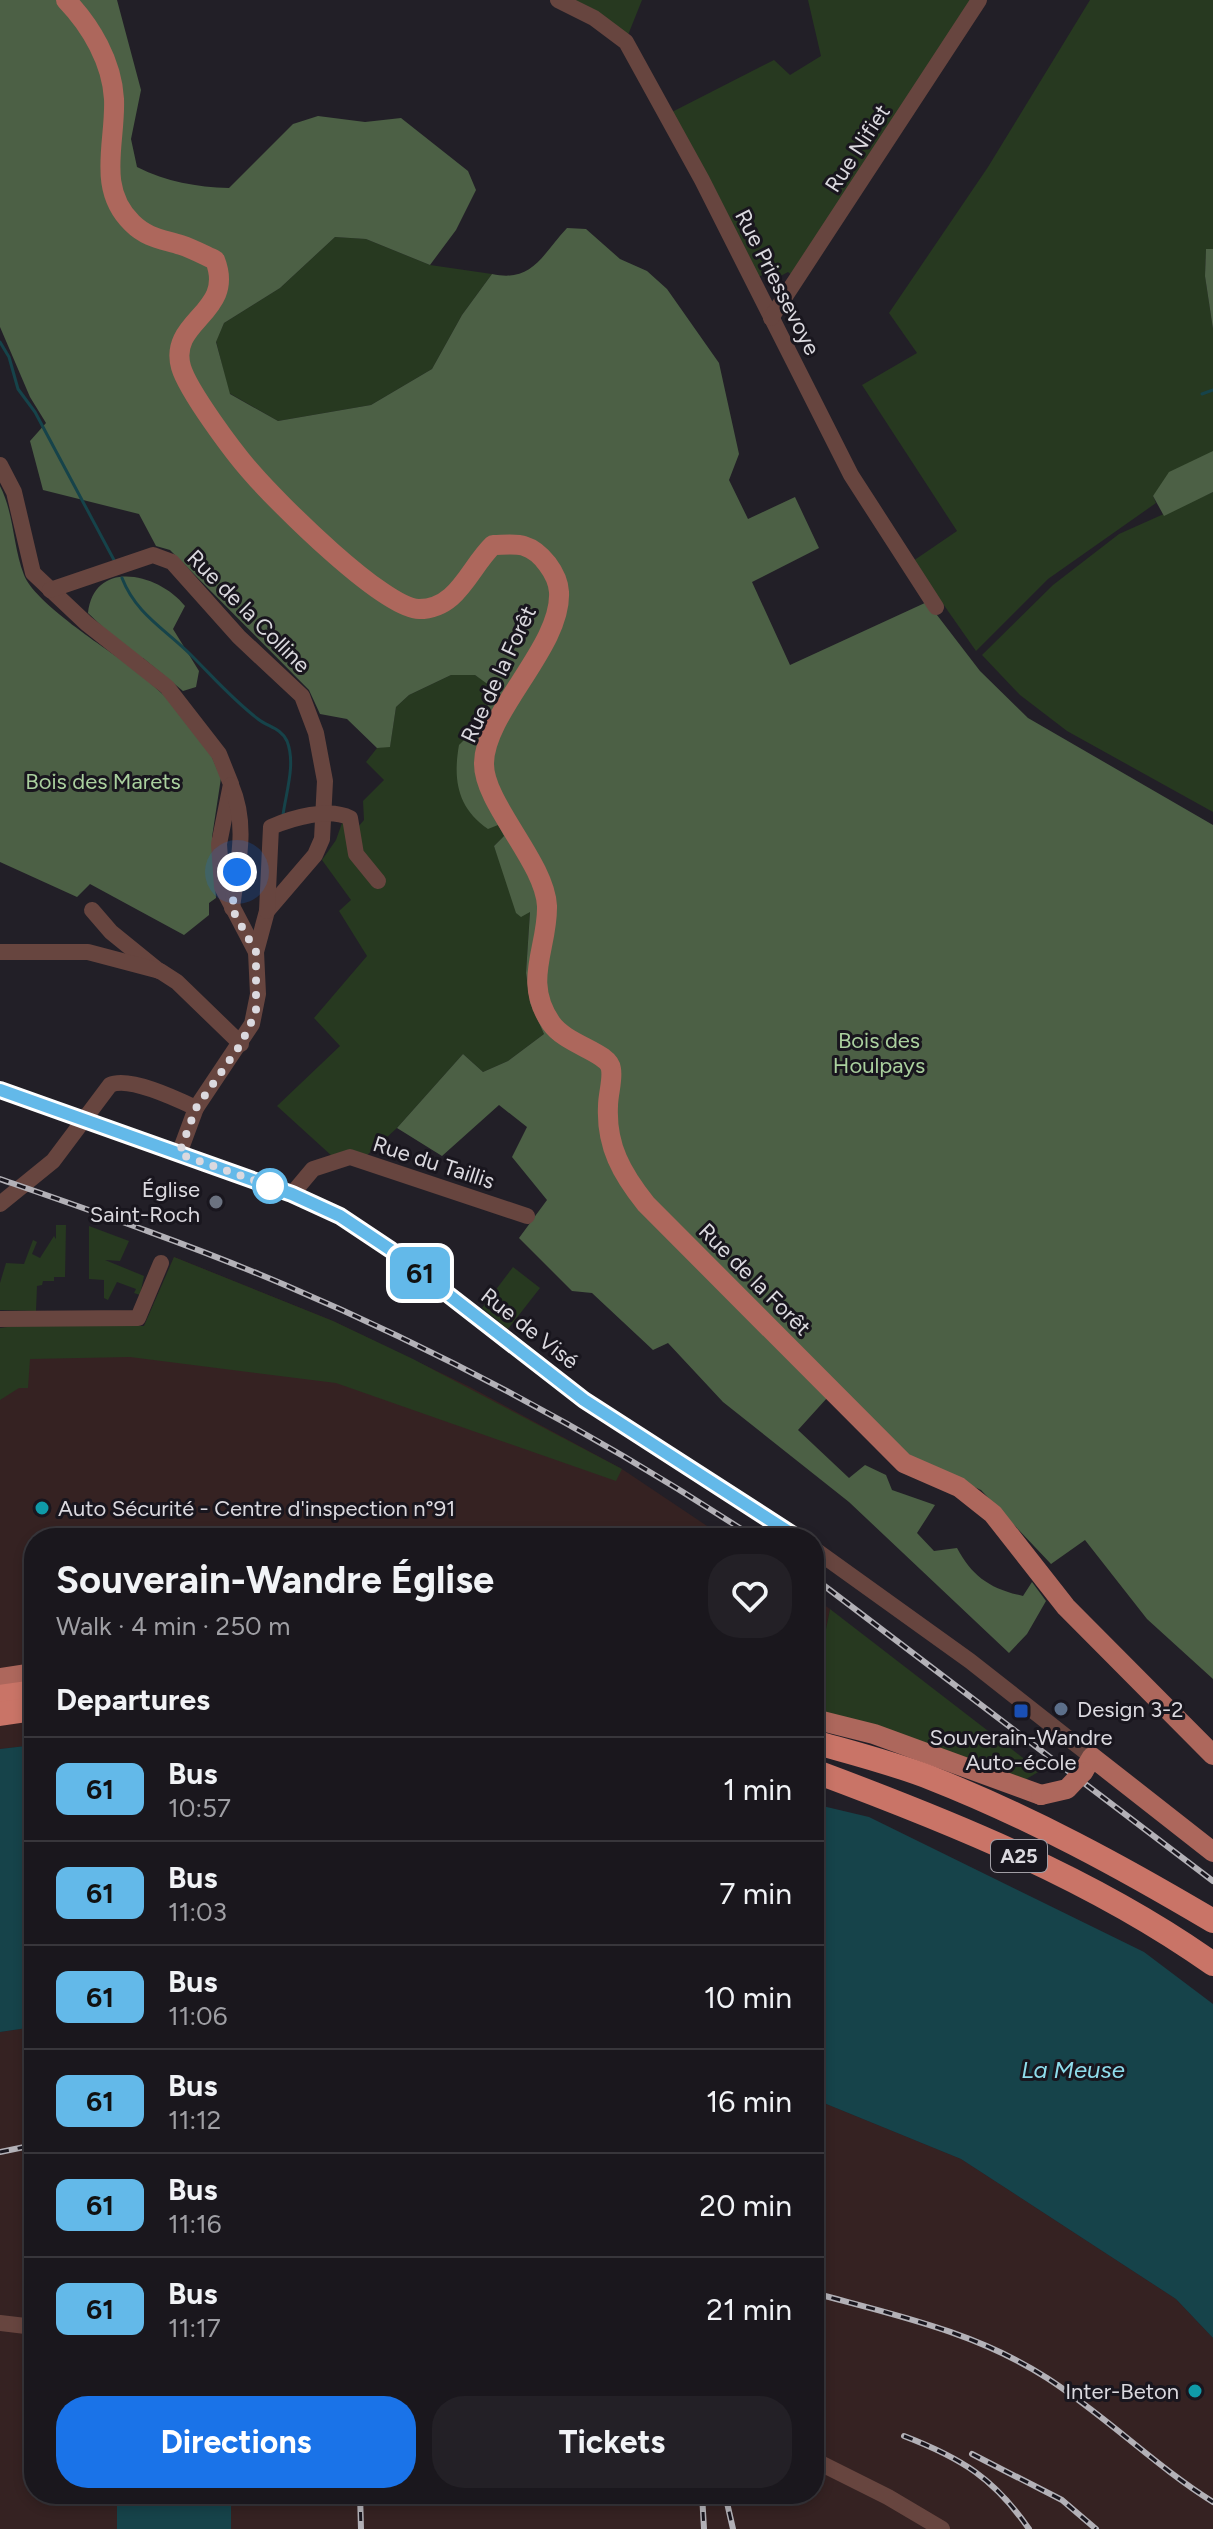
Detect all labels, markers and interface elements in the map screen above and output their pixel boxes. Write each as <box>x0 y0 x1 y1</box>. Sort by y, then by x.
street label: Rue Nifiet <box>819 99 896 197</box>
street label: Rue Priessevoye <box>729 205 826 360</box>
street label: Rue de la Colline <box>181 544 316 679</box>
street label: Rue de la Forêt <box>455 602 542 747</box>
park label: Bois des Marets <box>25 768 181 795</box>
your location <box>217 852 257 892</box>
park label: Bois des Houlpays <box>833 1027 925 1079</box>
street label: Rue du Taillis <box>370 1130 498 1195</box>
unlabelled marker <box>253 1169 287 1203</box>
place label: Église Saint-Roch <box>90 1176 200 1228</box>
marker: Église Saint-Roch <box>207 1193 225 1211</box>
street label: Rue de la Forêt <box>693 1218 816 1341</box>
line badge: 61 <box>384 1247 456 1299</box>
text: 61 <box>406 1256 434 1290</box>
street label: Rue de Visé <box>475 1282 584 1375</box>
place label: Auto Sécurité - Centre d'inspection n°91 <box>58 1495 455 1522</box>
marker: Auto Sécurité - Centre d'inspection n°91 <box>33 1499 51 1517</box>
button: heart <box>708 1554 792 1638</box>
text: Souverain-Wandre Église <box>56 1557 494 1603</box>
text: Walk · 4 min · 250 m <box>56 1610 290 1642</box>
text: Departures <box>56 1681 210 1718</box>
place label: Design 3-2 <box>1077 1696 1184 1723</box>
marker: Design 3-2 <box>1052 1700 1070 1718</box>
marker: Souverain-Wandre Auto-école <box>1012 1702 1030 1720</box>
place label: Souverain-Wandre Auto-école <box>929 1724 1113 1776</box>
text: Bus <box>168 1755 217 1792</box>
text: 1 min <box>723 1771 792 1808</box>
text: 61 <box>86 1772 114 1806</box>
text: 10:57 <box>168 1792 231 1824</box>
road number: A25 <box>991 1840 1047 1872</box>
text: Bus <box>168 1859 217 1896</box>
text: 7 min <box>719 1875 792 1912</box>
text: 61 <box>86 1876 114 1910</box>
text: 11:03 <box>168 1896 227 1928</box>
text: Bus <box>168 1963 217 2000</box>
text: 10 min <box>704 1979 792 2016</box>
text: 61 <box>86 1980 114 2014</box>
text: 11:06 <box>168 2000 227 2032</box>
water label: La Meuse <box>1021 2055 1125 2084</box>
text: Bus <box>168 2067 217 2104</box>
text: 16 min <box>706 2083 792 2120</box>
text: 61 <box>86 2084 114 2118</box>
text: 11:12 <box>168 2104 221 2136</box>
text: Bus <box>168 2171 217 2208</box>
text: 20 min <box>699 2187 792 2224</box>
text: 61 <box>86 2188 114 2222</box>
text: 11:16 <box>168 2208 222 2240</box>
text: Bus <box>168 2275 217 2312</box>
text: 21 min <box>706 2291 792 2328</box>
text: 61 <box>86 2292 114 2326</box>
text: 11:17 <box>168 2312 221 2344</box>
place label: Inter-Beton <box>1065 2378 1179 2405</box>
marker: Inter-Beton <box>1186 2382 1204 2400</box>
button: Directions <box>56 2396 416 2488</box>
button: Tickets <box>432 2396 792 2488</box>

